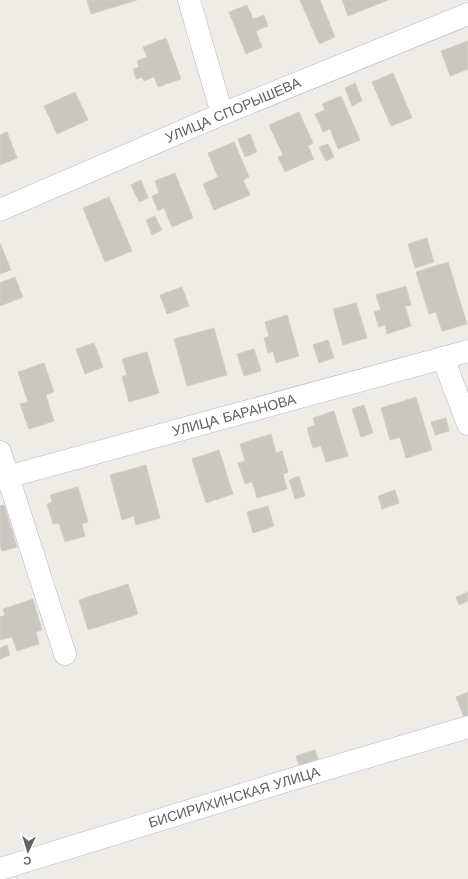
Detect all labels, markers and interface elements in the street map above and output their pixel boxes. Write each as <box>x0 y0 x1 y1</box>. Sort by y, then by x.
street label: УЛИЦА СПОРЫШЕВА <box>163 74 304 146</box>
street label: УЛИЦА БАРАНОВА <box>170 391 298 439</box>
street label: БИСИРИХИНСКАЯ УЛИЦА <box>146 763 322 831</box>
north arrow <box>8 831 48 871</box>
text: С <box>23 854 32 867</box>

